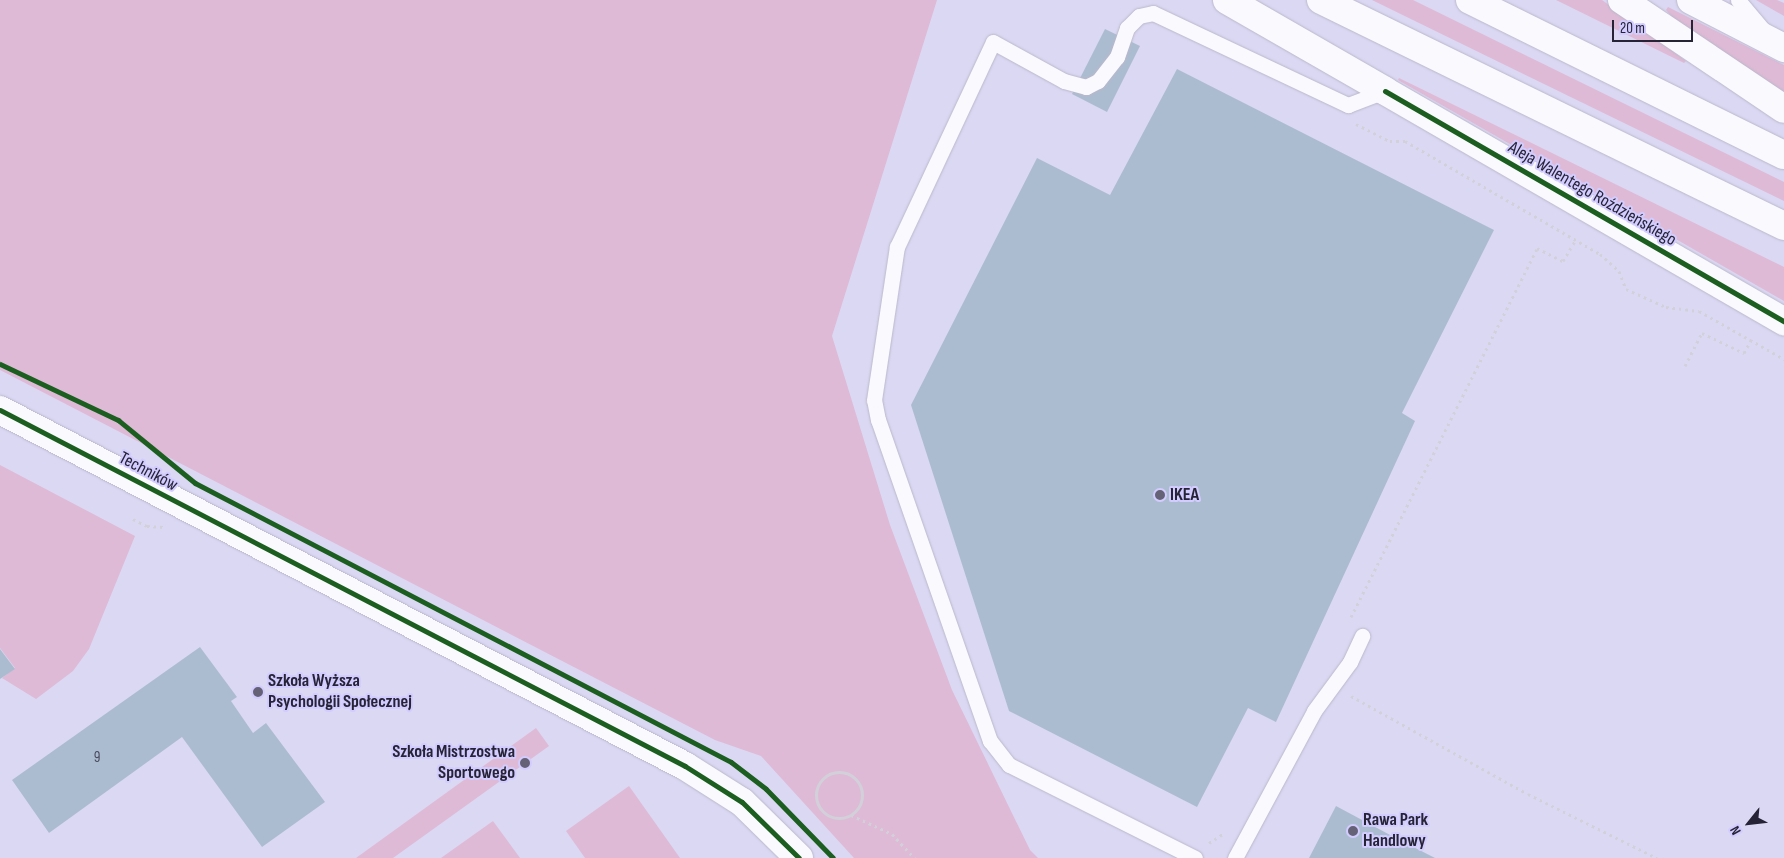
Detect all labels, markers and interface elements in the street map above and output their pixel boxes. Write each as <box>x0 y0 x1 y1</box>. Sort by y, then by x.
scale bar <box>1614 10 1695 42</box>
text: 20 m <box>1620 19 1645 38</box>
street label: Aleja Walentego Roździeńskiego <box>1504 137 1680 251</box>
street label: Techników <box>115 448 181 496</box>
place label: IKEA <box>1170 484 1199 506</box>
marker: IKEA <box>1154 489 1166 501</box>
place label: Szkoła Wyższa Psychologii Społecznej <box>268 671 412 714</box>
marker: Szkoła Wyższa Psychologii Społecznej <box>252 686 264 698</box>
place label: Szkoła Mistrzostwa Sportowego <box>392 742 515 784</box>
house number: 9 <box>94 749 100 767</box>
marker: Szkoła Mistrzostwa Sportowego <box>519 757 531 769</box>
north arrow <box>1724 798 1774 848</box>
place label: Rawa Park Handlowy <box>1363 810 1428 852</box>
text: N <box>1726 823 1745 838</box>
marker: Rawa Park Handlowy <box>1347 825 1359 837</box>

